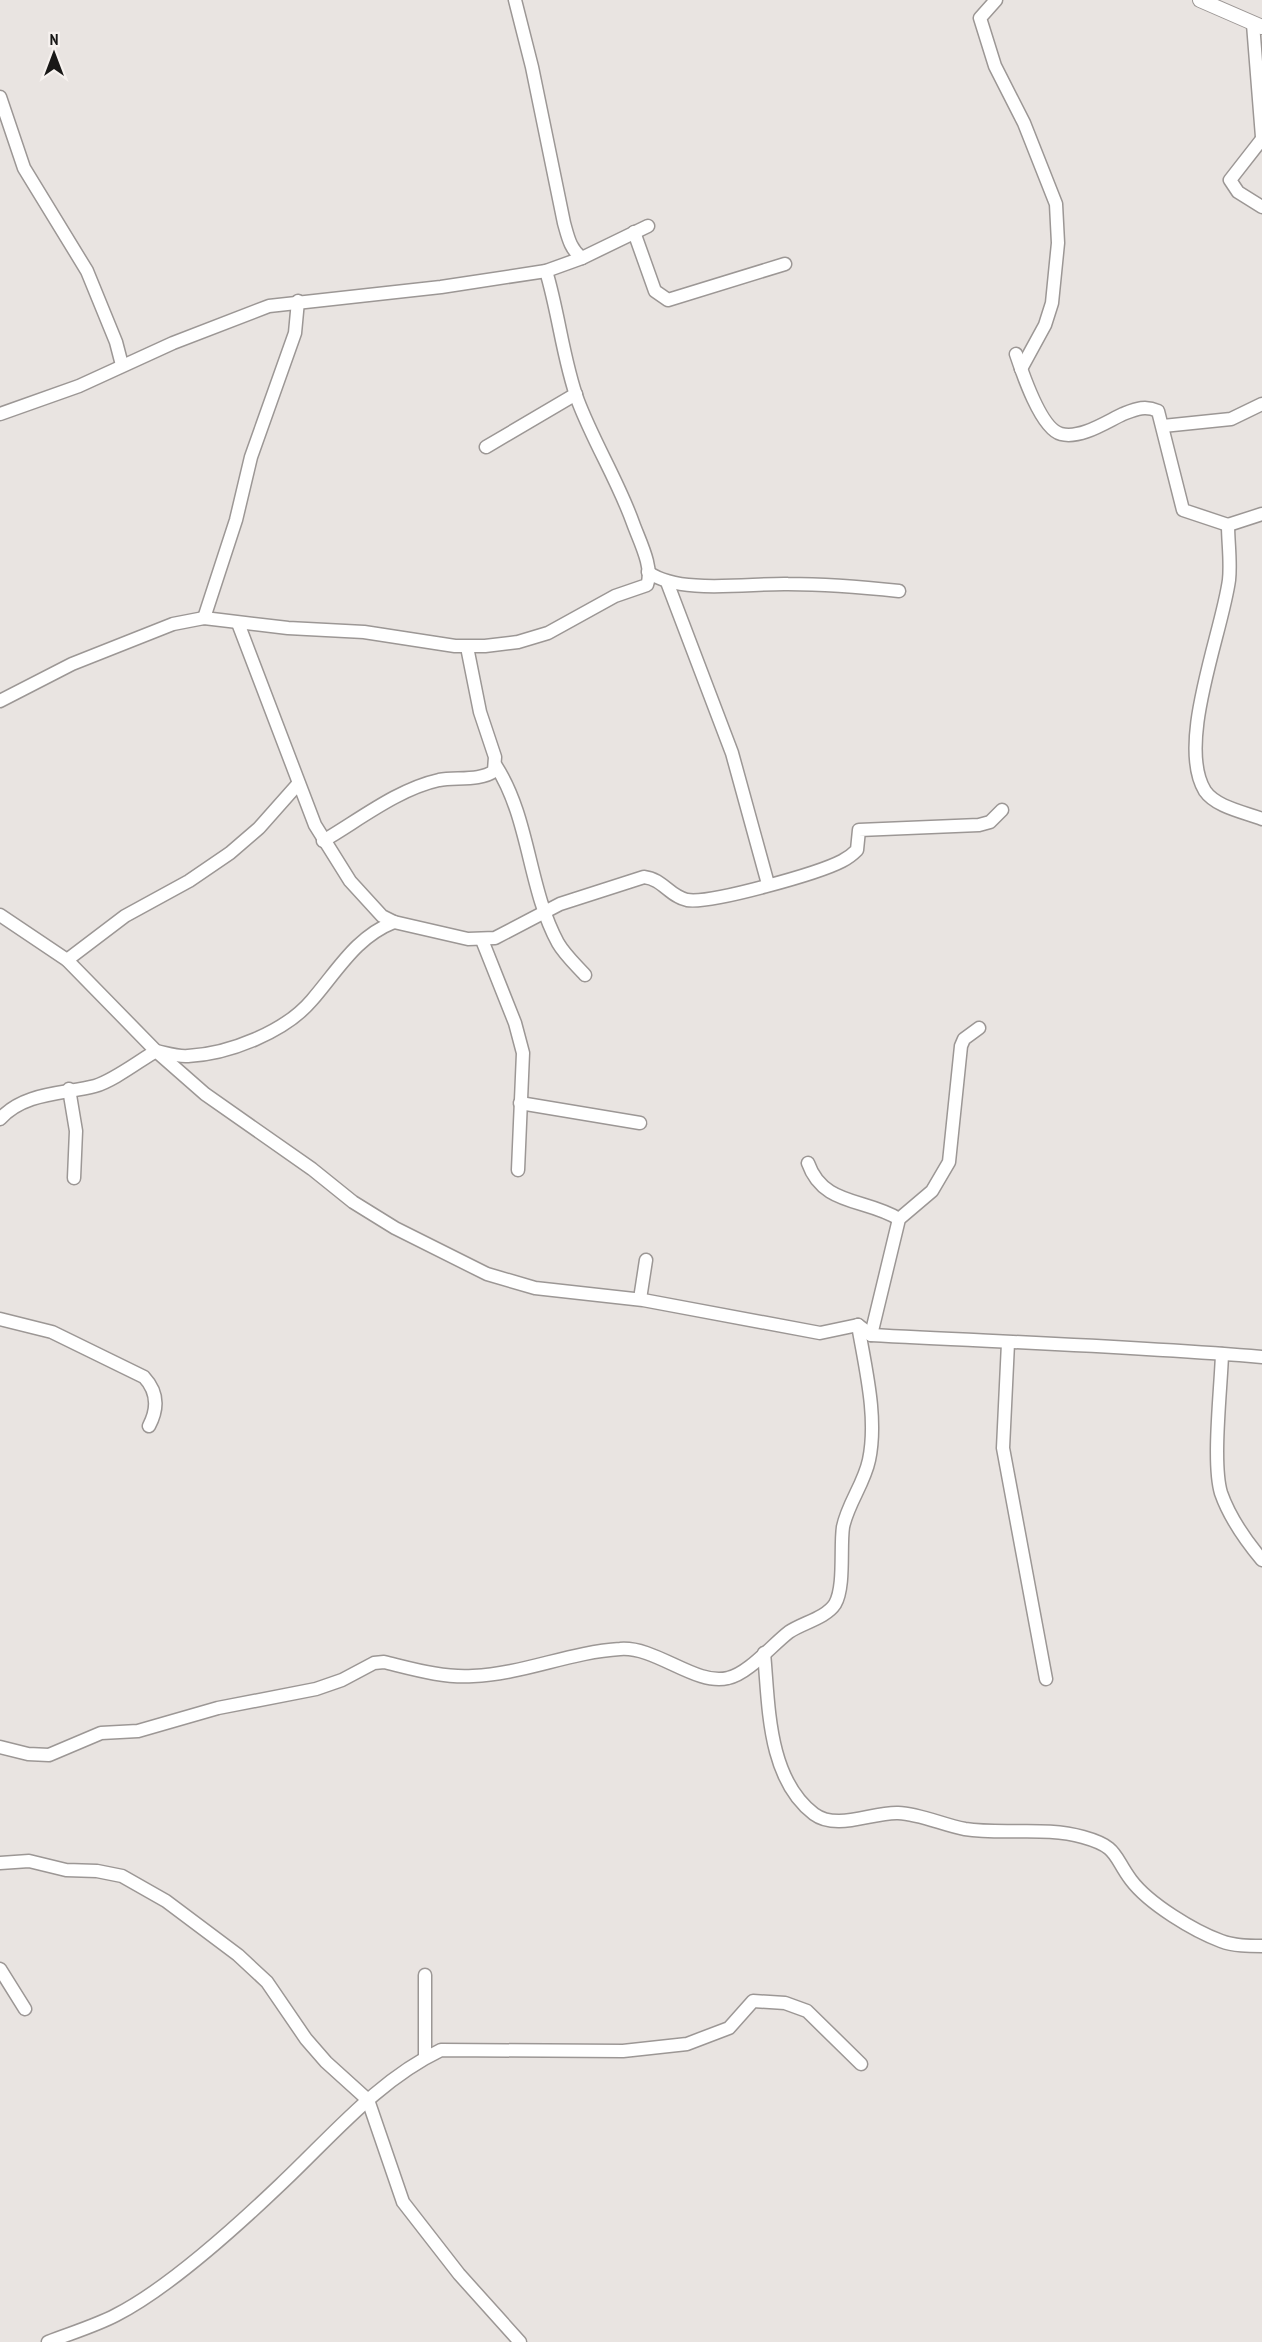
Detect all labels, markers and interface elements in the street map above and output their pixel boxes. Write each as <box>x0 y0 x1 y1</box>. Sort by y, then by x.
north arrow <box>24 24 84 84</box>
text: N <box>50 29 58 49</box>

